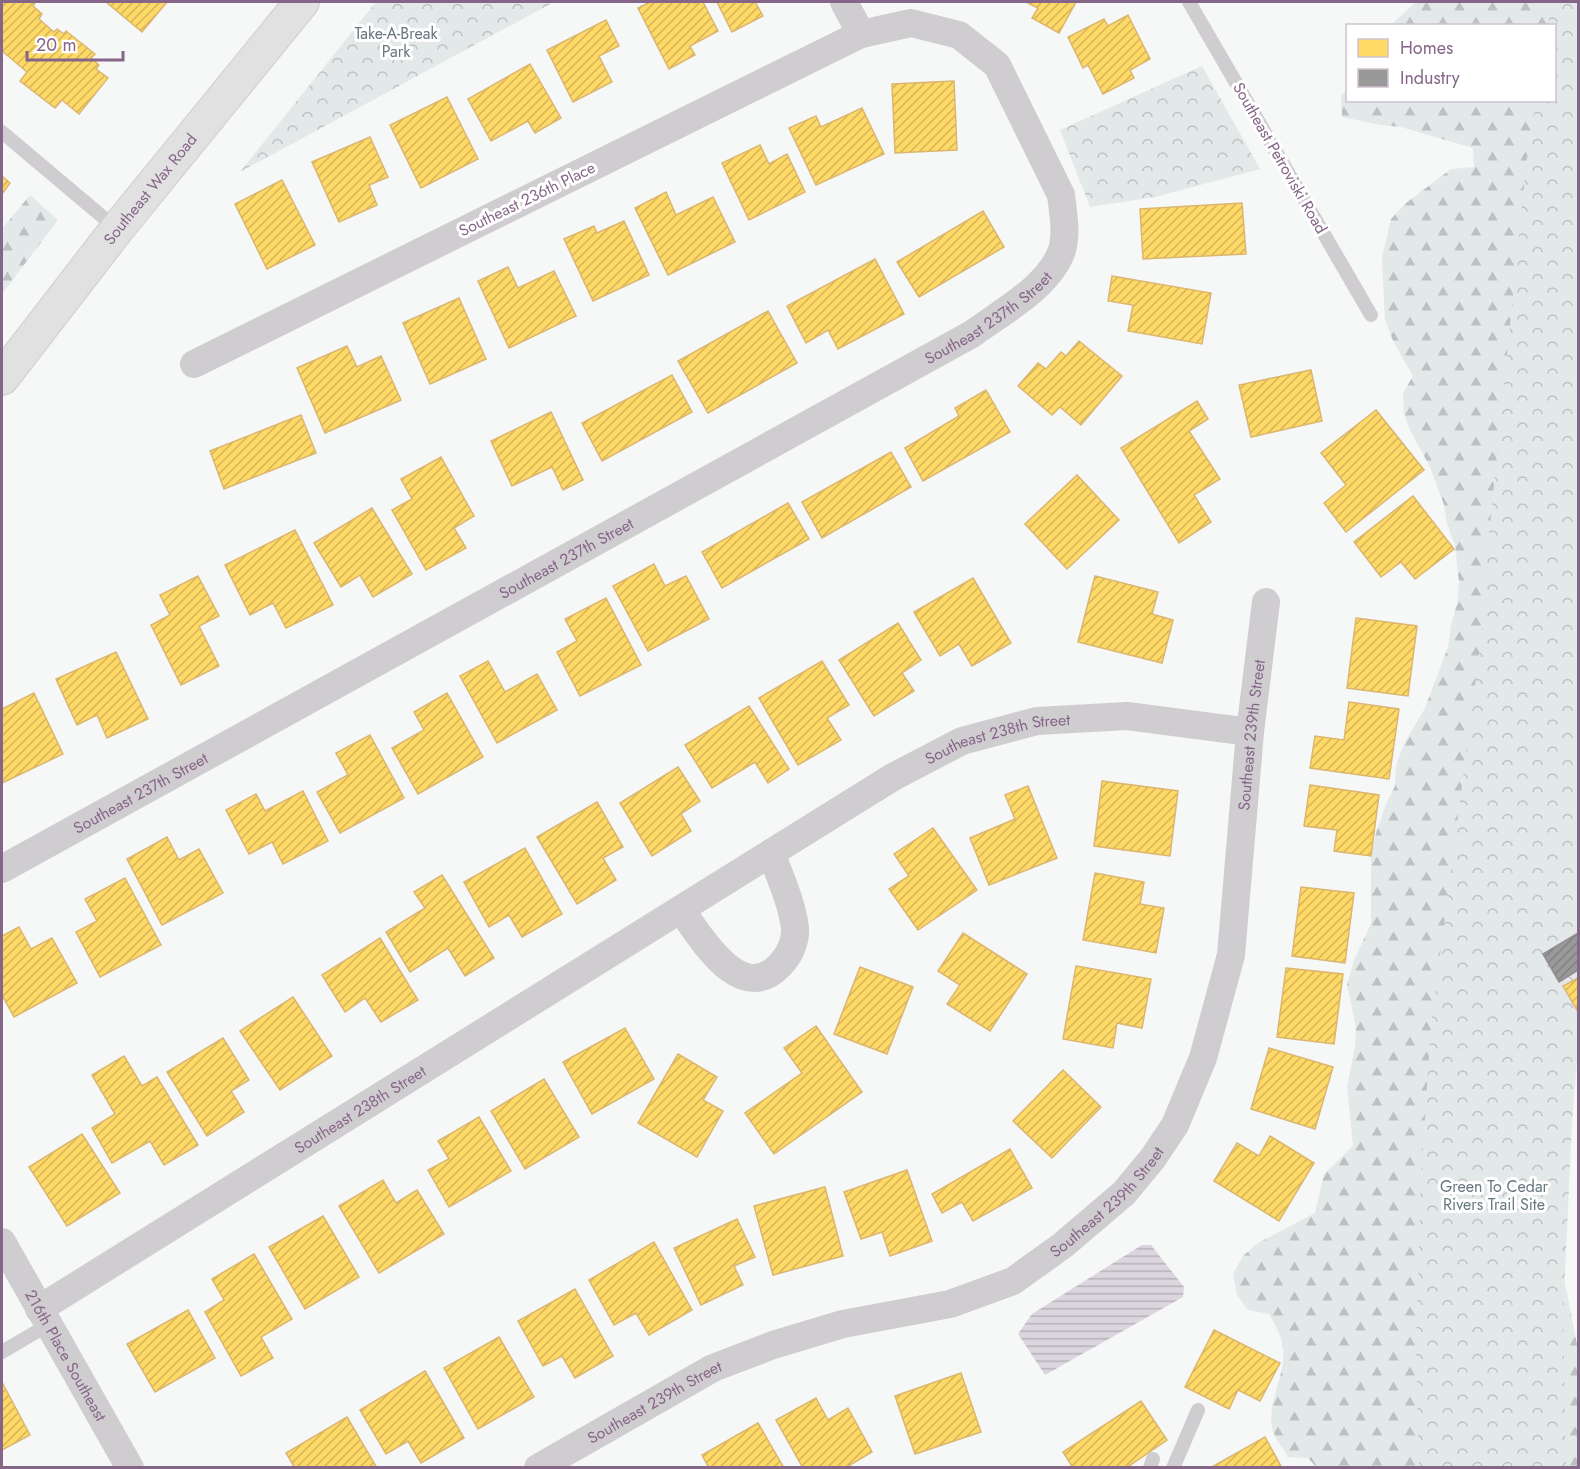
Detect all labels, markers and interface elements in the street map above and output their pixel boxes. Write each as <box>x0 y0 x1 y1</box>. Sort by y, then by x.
park label: Take-A-Break Park <box>354 22 438 63</box>
scale bar <box>27 24 123 62</box>
legend <box>1346 24 1556 102</box>
text: 20 m <box>36 32 76 58</box>
text: Homes <box>1400 35 1453 61</box>
text: Industry <box>1400 65 1460 91</box>
street label: Southeast Petroviski Road <box>1227 78 1333 238</box>
street label: Southeast Wax Road <box>98 128 202 249</box>
street label: Southeast 236th Place <box>455 156 599 242</box>
street label: Southeast 237th Street <box>920 266 1057 370</box>
street label: Southeast 237th Street <box>494 511 638 604</box>
street label: Southeast 239th Street <box>1232 658 1270 811</box>
street label: Southeast 238th Street <box>921 708 1071 770</box>
street label: Southeast 237th Street <box>69 746 212 839</box>
street label: Southeast 238th Street <box>290 1059 430 1159</box>
street label: Southeast 239th Street <box>1045 1142 1169 1263</box>
park label: Green To Cedar Rivers Trail Site <box>1440 1175 1549 1216</box>
street label: 216th Place Southeast <box>20 1285 113 1425</box>
street label: Southeast 239th Street <box>583 1354 725 1449</box>

